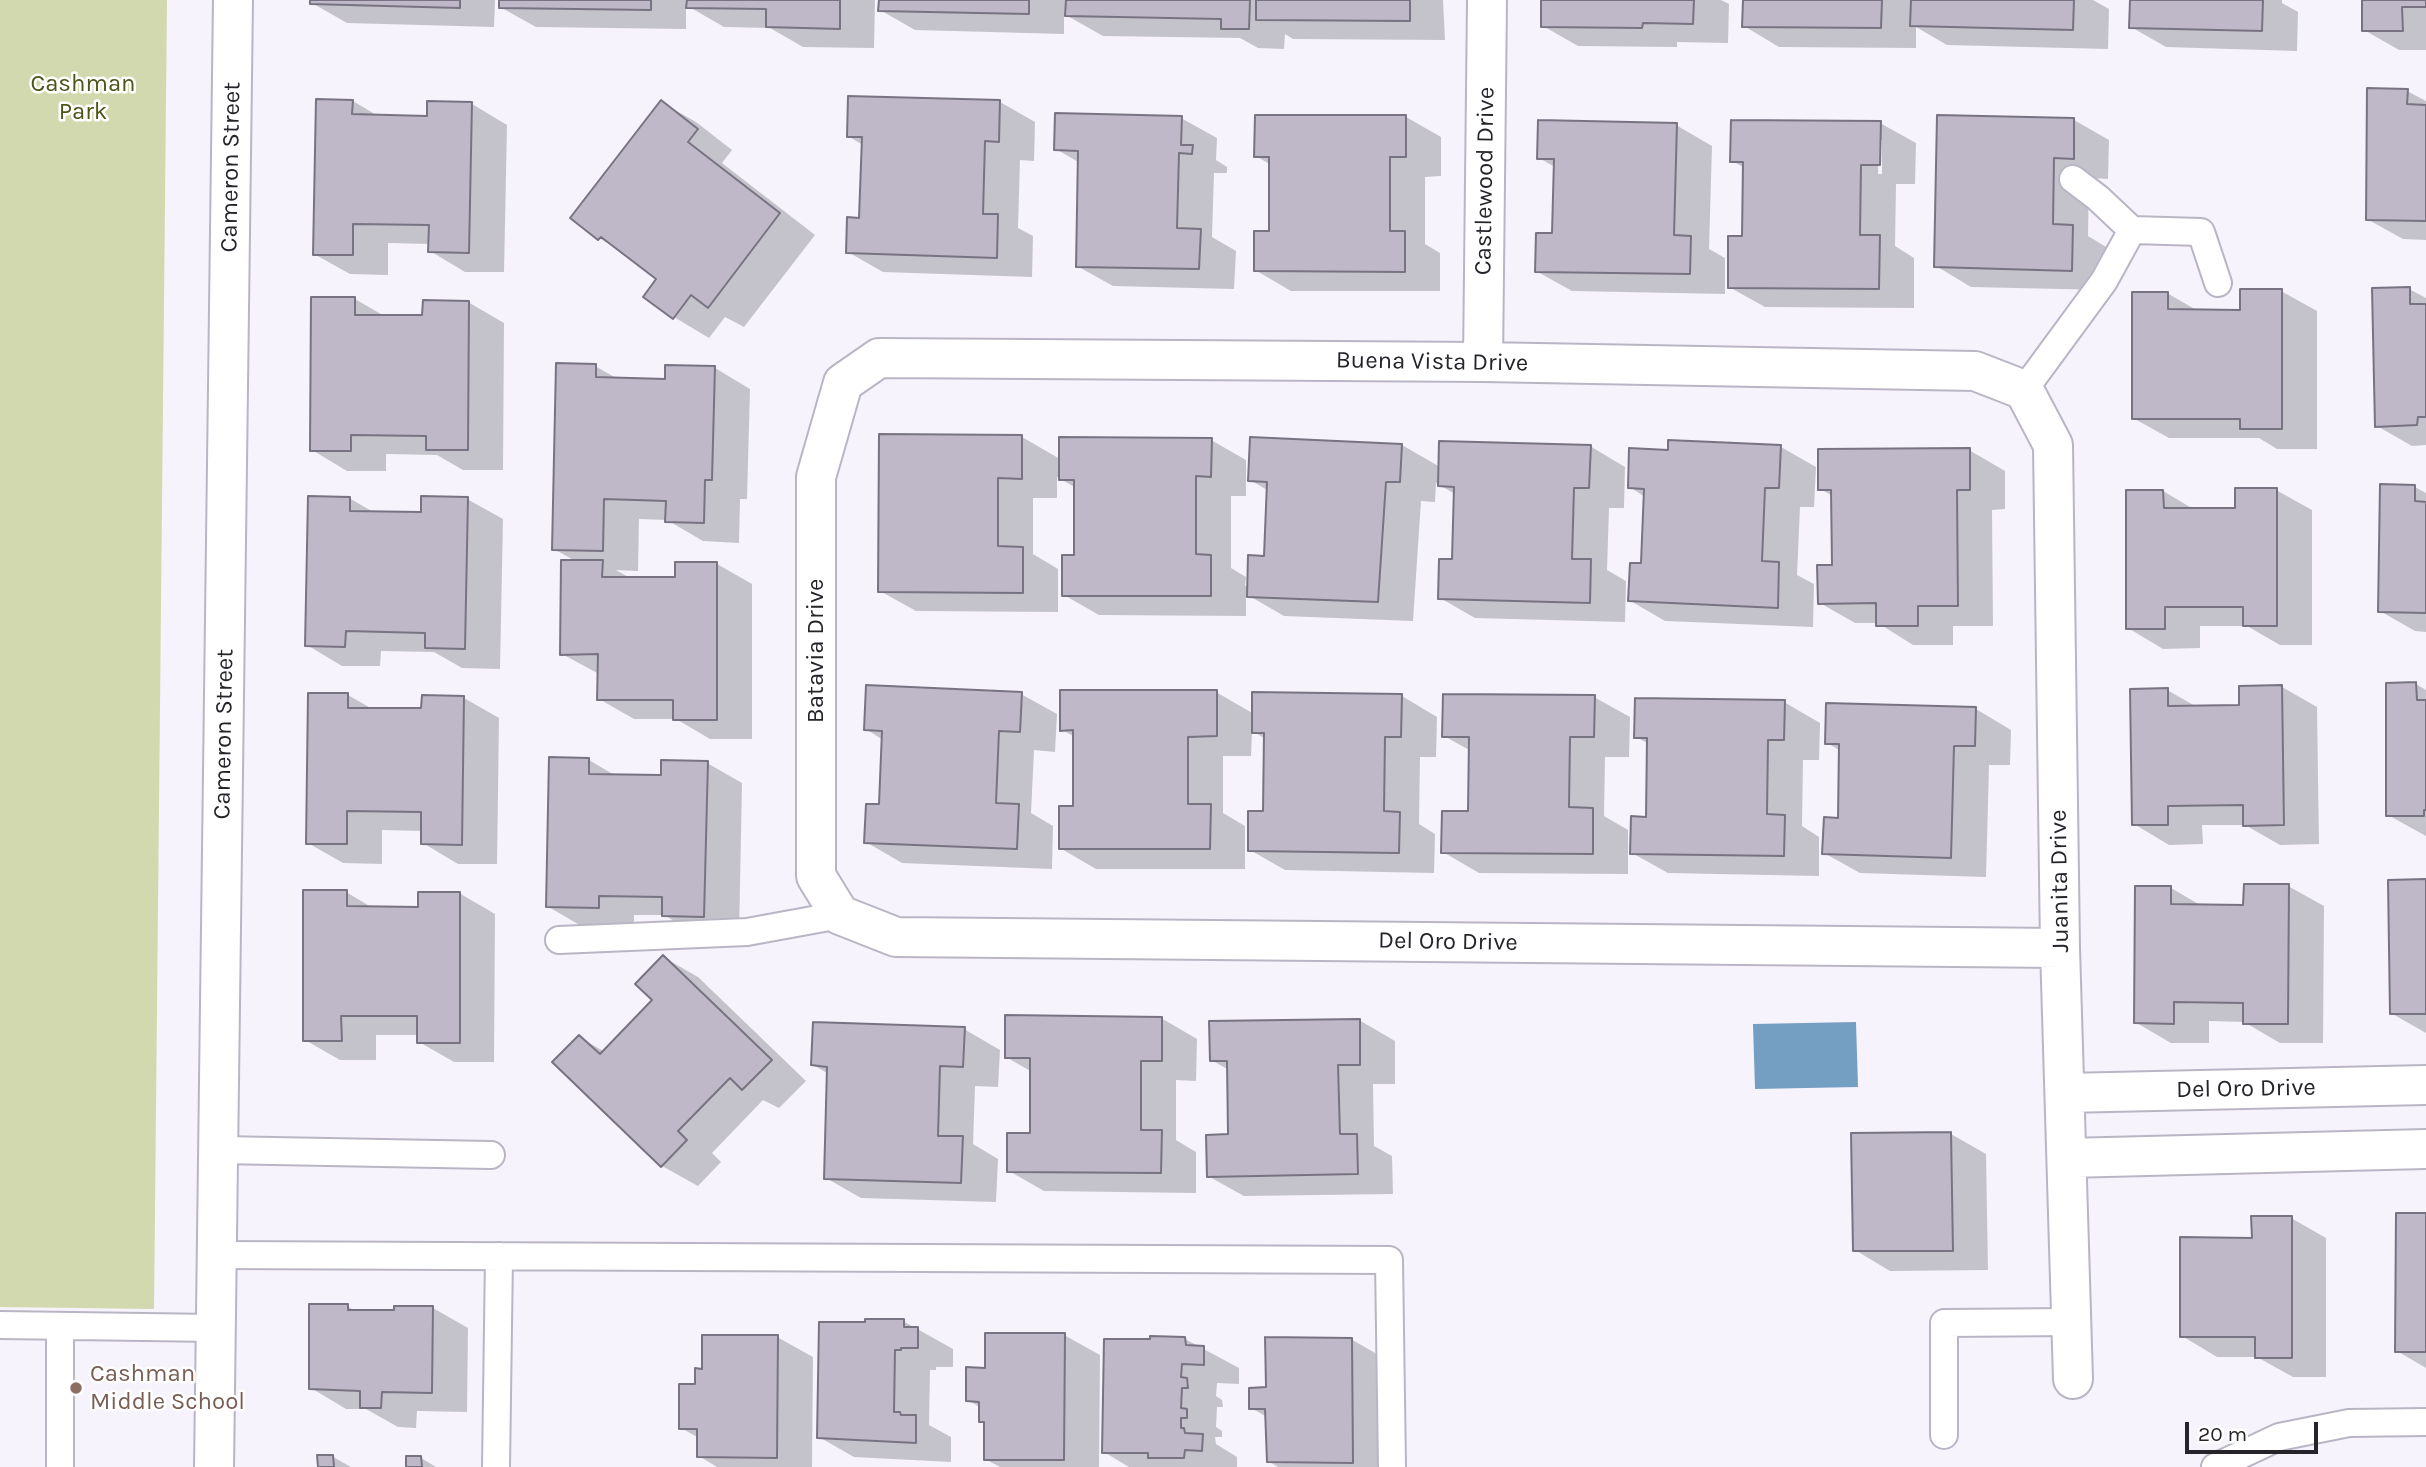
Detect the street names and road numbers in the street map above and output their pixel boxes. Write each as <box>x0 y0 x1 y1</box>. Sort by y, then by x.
street label: Cameron Street <box>215 81 247 253</box>
street label: Castlewood Drive <box>1469 87 1501 275</box>
street label: Buena Vista Drive <box>1336 346 1528 378</box>
street label: Batavia Drive <box>802 579 830 723</box>
street label: Cameron Street <box>208 648 240 820</box>
street label: Juanita Drive <box>2044 809 2076 953</box>
street label: Del Oro Drive <box>1378 926 1518 958</box>
street label: Del Oro Drive <box>2176 1073 2316 1105</box>

